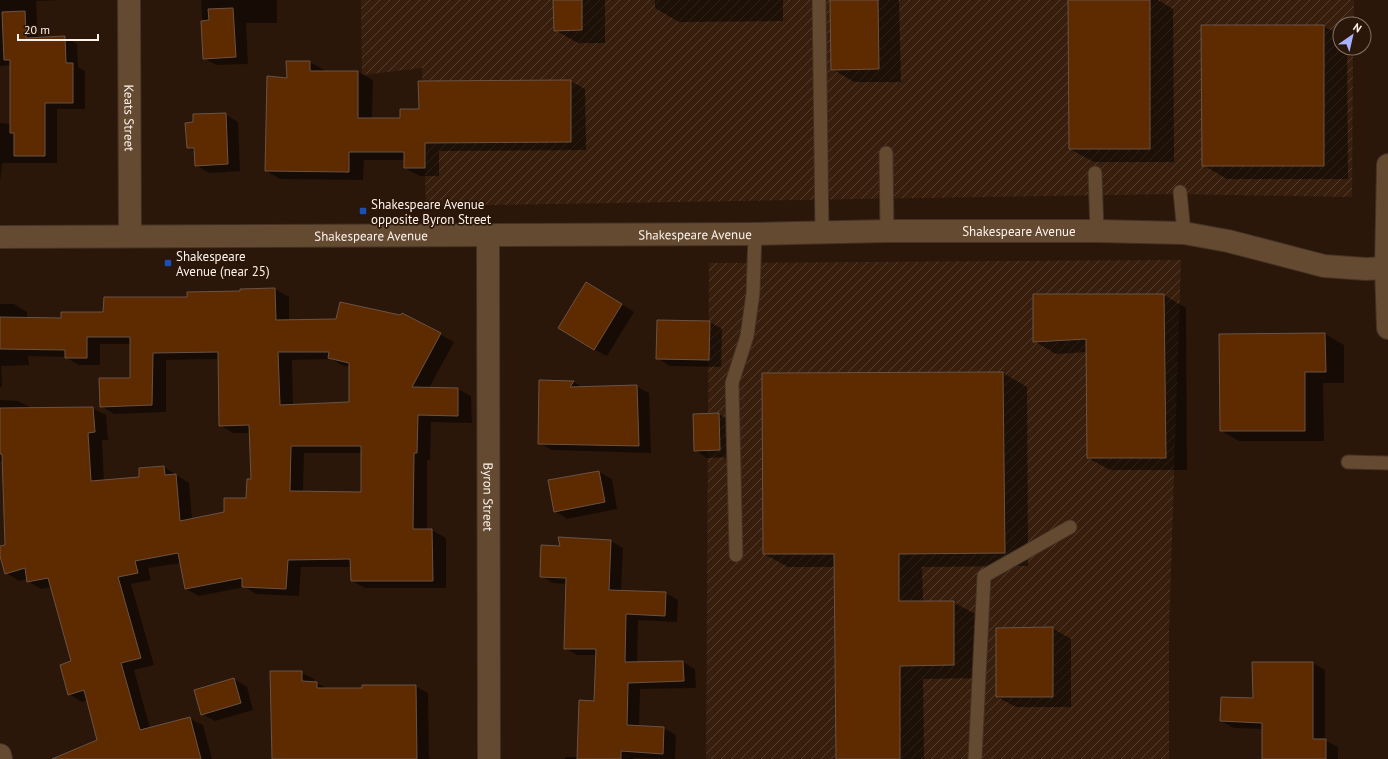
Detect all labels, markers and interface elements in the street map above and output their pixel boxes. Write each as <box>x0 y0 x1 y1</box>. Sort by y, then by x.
scale bar <box>18 16 98 42</box>
north arrow <box>1332 16 1372 56</box>
text: N <box>1351 20 1365 36</box>
text: 20 m <box>24 22 50 37</box>
street label: Keats Street <box>121 84 138 152</box>
place label: Shakespeare Avenue opposite Byron Street <box>371 196 492 228</box>
marker: Shakespeare Avenue opposite Byron Street <box>358 206 368 216</box>
street label: Shakespeare Avenue <box>962 223 1076 240</box>
street label: Shakespeare Avenue <box>638 226 752 243</box>
street label: Shakespeare Avenue <box>314 227 428 244</box>
place label: Shakespeare Avenue (near 25) <box>176 248 270 280</box>
marker: Shakespeare Avenue (near 25) <box>163 258 173 268</box>
street label: Byron Street <box>480 463 497 532</box>

